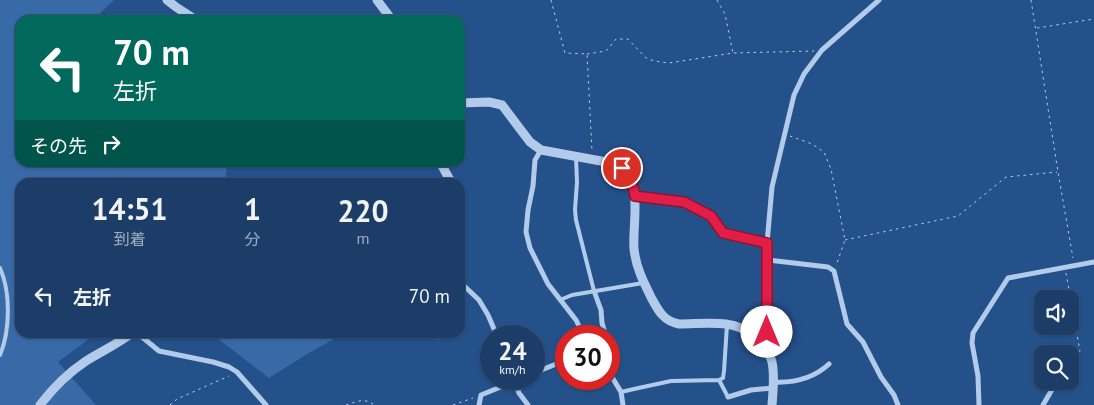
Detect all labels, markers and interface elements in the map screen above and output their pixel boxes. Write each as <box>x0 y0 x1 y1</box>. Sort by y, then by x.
text: 70 m <box>113 29 190 75</box>
icon: left <box>30 35 95 100</box>
text: 左折 <box>113 77 157 105</box>
icon: right <box>97 130 125 158</box>
text: その先 <box>30 134 87 158</box>
pin <box>601 147 643 189</box>
icon: arrive <box>608 154 636 182</box>
text: 14:51 <box>91 189 168 228</box>
text: 1 <box>244 189 261 228</box>
text: 220 <box>338 191 389 230</box>
text: m <box>357 228 370 248</box>
text: 到着 <box>114 229 146 249</box>
text: 分 <box>245 229 261 249</box>
icon: left <box>30 282 58 310</box>
text: 70 m <box>409 284 450 308</box>
text: 左折 <box>73 285 111 309</box>
map controls <box>1034 290 1079 390</box>
button: sound <box>1034 290 1079 335</box>
position arrow <box>740 305 792 357</box>
speed limit sign: 30 <box>555 325 620 390</box>
text: 24 <box>498 335 527 367</box>
button: search <box>1034 345 1079 390</box>
text: km/h <box>499 362 526 377</box>

